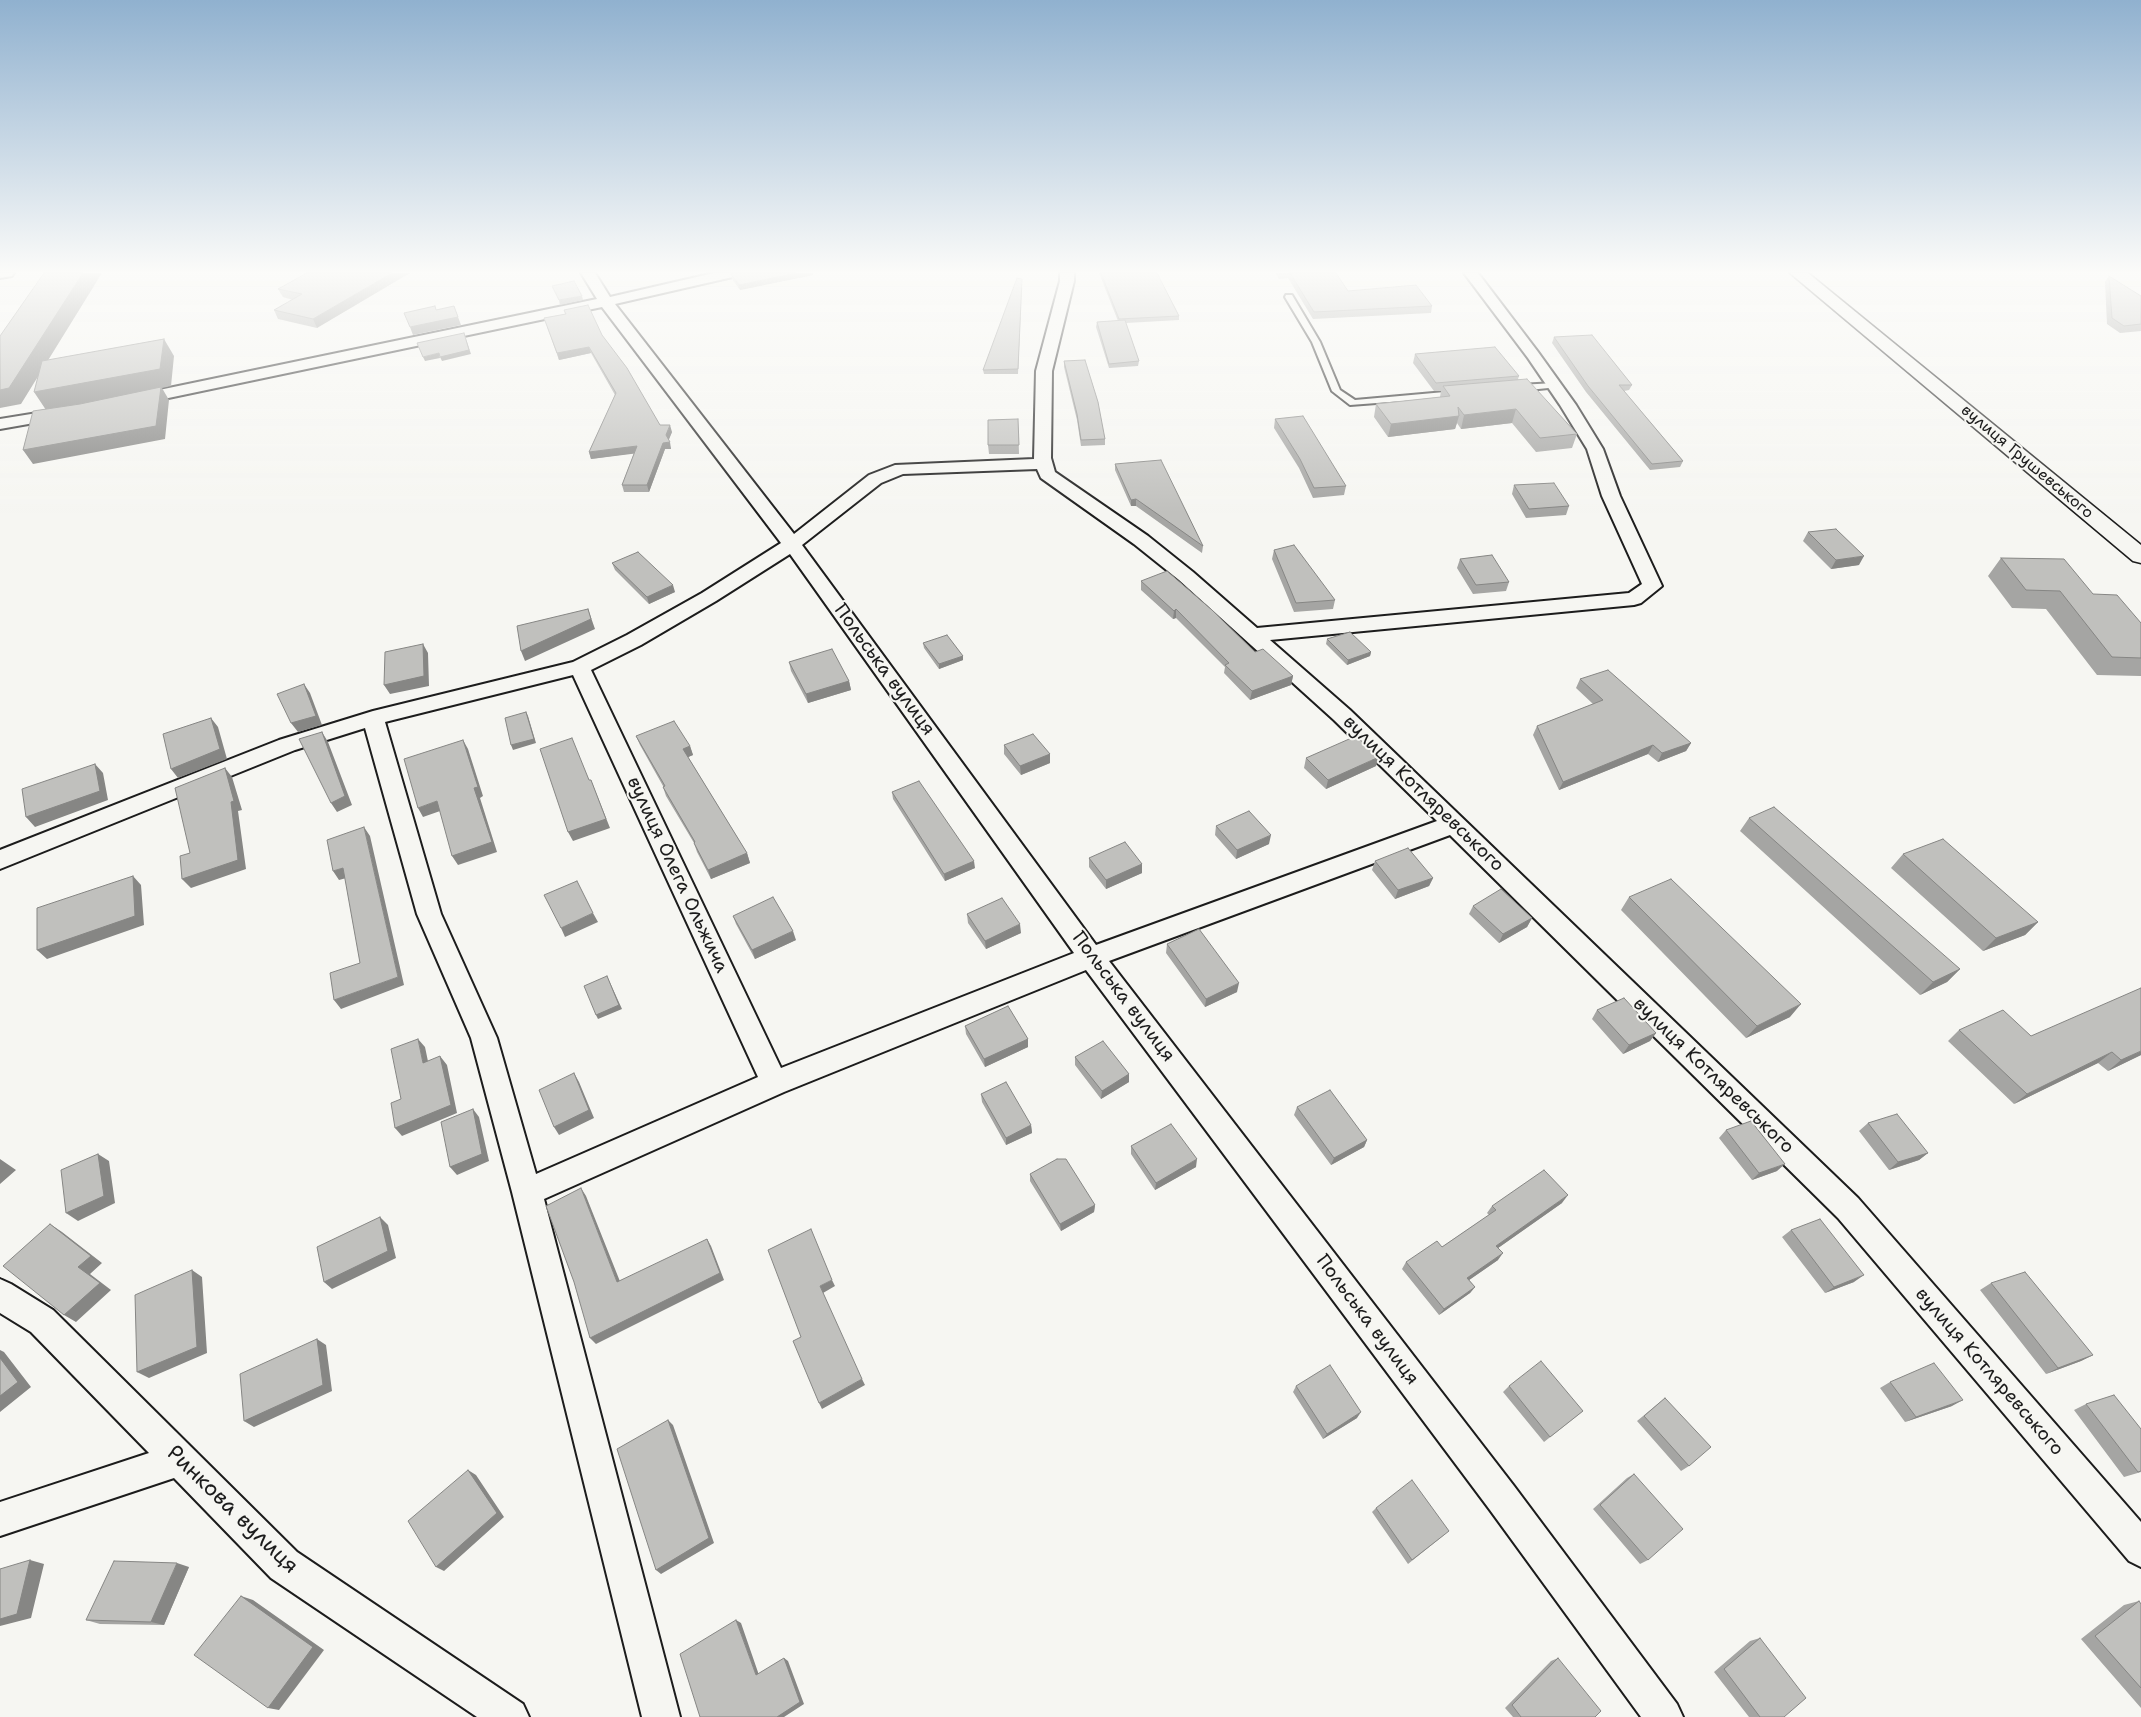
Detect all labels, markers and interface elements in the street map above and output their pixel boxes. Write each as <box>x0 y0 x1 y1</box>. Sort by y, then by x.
street label: вулиця Грушевського <box>1957 401 2097 523</box>
street label: Польська вулиця <box>829 600 939 740</box>
street label: вулиця Котляревського <box>1338 711 1508 877</box>
street label: вулиця Олега Ольжича <box>621 773 733 977</box>
street label: Польська вулиця <box>1067 927 1179 1067</box>
street label: вулиця Котляревського <box>1628 993 1798 1159</box>
street label: Польська вулиця <box>1311 1250 1423 1390</box>
street label: вулиця Котляревського <box>1910 1283 2068 1461</box>
street label: Ринкова вулиця <box>161 1440 303 1580</box>

